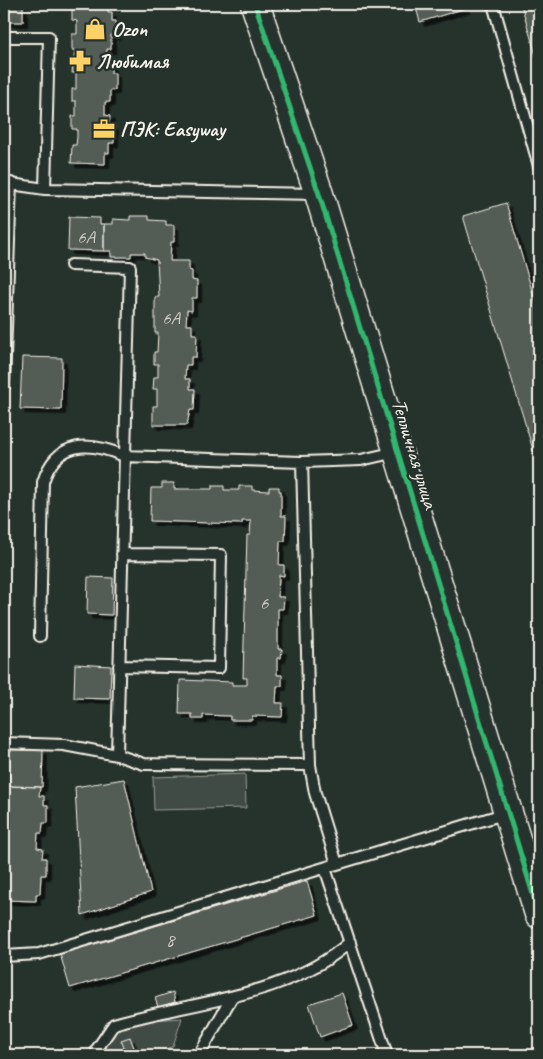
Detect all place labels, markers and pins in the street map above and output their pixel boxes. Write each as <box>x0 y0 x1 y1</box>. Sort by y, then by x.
shop icon: Ozon <box>82 16 108 42</box>
place label: Ozon <box>112 16 147 42</box>
pharmacy icon: Любимая <box>67 48 93 74</box>
place label: Любимая <box>96 48 170 74</box>
office icon: ПЭК: Easyway <box>91 116 117 142</box>
place label: ПЭК: Easyway <box>120 116 227 143</box>

